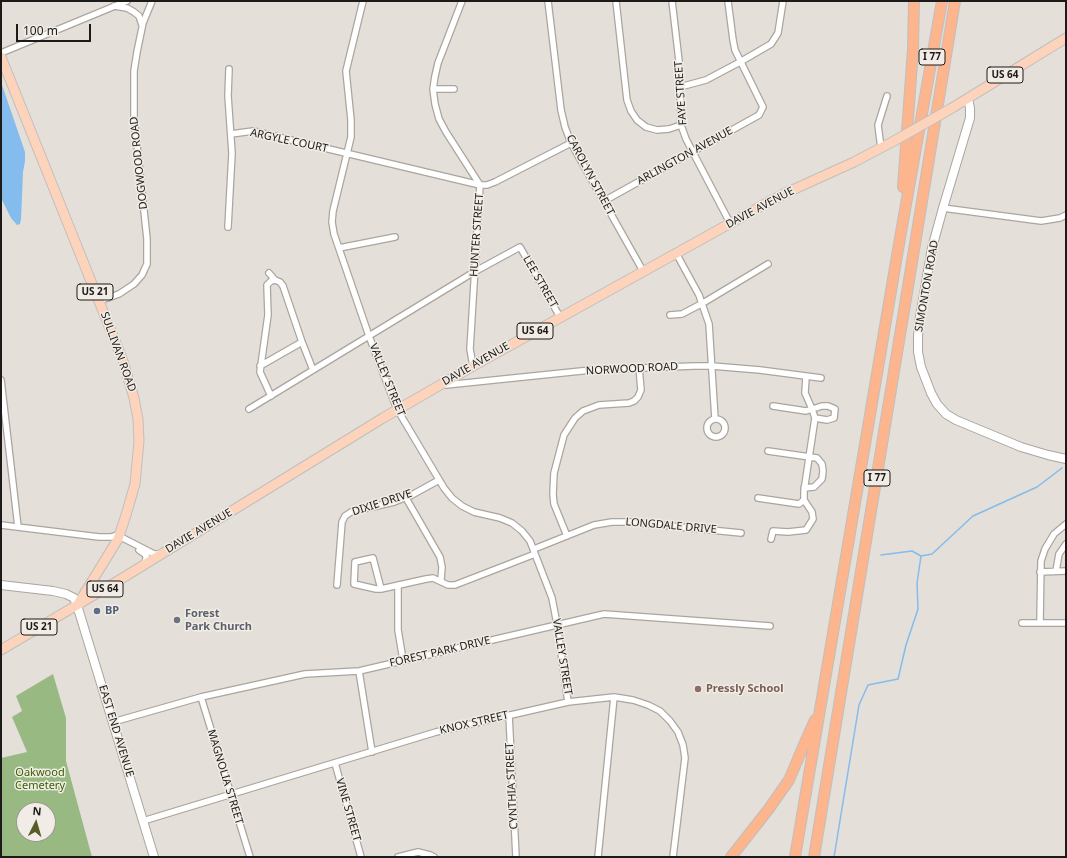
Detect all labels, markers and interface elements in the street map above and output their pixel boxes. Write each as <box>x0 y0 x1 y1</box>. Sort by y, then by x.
scale bar <box>18 16 93 42</box>
text: 100 m <box>23 22 58 39</box>
road number: I 77 <box>919 49 945 65</box>
street label: FAYE STREET <box>672 60 690 126</box>
road number: US 64 <box>987 67 1023 83</box>
street label: DOGWOOD ROAD <box>128 116 150 210</box>
street label: ARLINGTON AVENUE <box>635 124 735 188</box>
street label: ARGYLE COURT <box>249 126 329 156</box>
street label: CAROLYN STREET <box>563 132 617 218</box>
street label: DAVIE AVENUE <box>724 184 796 232</box>
street label: HUNTER STREET <box>467 193 487 277</box>
street label: SIMONTON ROAD <box>912 239 942 333</box>
street label: LEE STREET <box>520 253 560 311</box>
road number: US 21 <box>77 284 113 300</box>
street label: SULLIVAN ROAD <box>97 310 139 394</box>
road number: US 64 <box>517 323 553 339</box>
street label: DAVIE AVENUE <box>440 339 512 389</box>
street label: VALLEY STREET <box>366 342 408 418</box>
street label: NORWOOD ROAD <box>586 360 678 378</box>
road number: I 77 <box>864 470 890 486</box>
street label: DIXIE DRIVE <box>350 487 414 519</box>
street label: DAVIE AVENUE <box>163 506 235 556</box>
street label: LONGDALE DRIVE <box>625 515 717 537</box>
road number: US 64 <box>87 581 123 597</box>
place label: BP <box>105 604 119 618</box>
marker: BP <box>92 606 102 616</box>
place label: Forest Park Church <box>185 607 252 633</box>
marker: Forest Park Church <box>172 615 182 625</box>
street label: VALLEY STREET <box>549 618 575 696</box>
road number: US 21 <box>21 619 57 635</box>
street label: FOREST PARK DRIVE <box>388 634 492 670</box>
place label: Pressly School <box>706 682 783 696</box>
street label: EAST END AVENUE <box>96 683 136 779</box>
marker: Pressly School <box>693 684 703 694</box>
street label: KNOX STREET <box>438 709 510 737</box>
street label: MAGNOLIA STREET <box>204 728 246 826</box>
street label: CYNTHIA STREET <box>503 742 521 830</box>
park label: Oakwood Cemetery <box>15 766 65 792</box>
street label: VINE STREET <box>333 777 363 843</box>
north arrow <box>16 802 56 842</box>
text: N <box>32 803 42 818</box>

